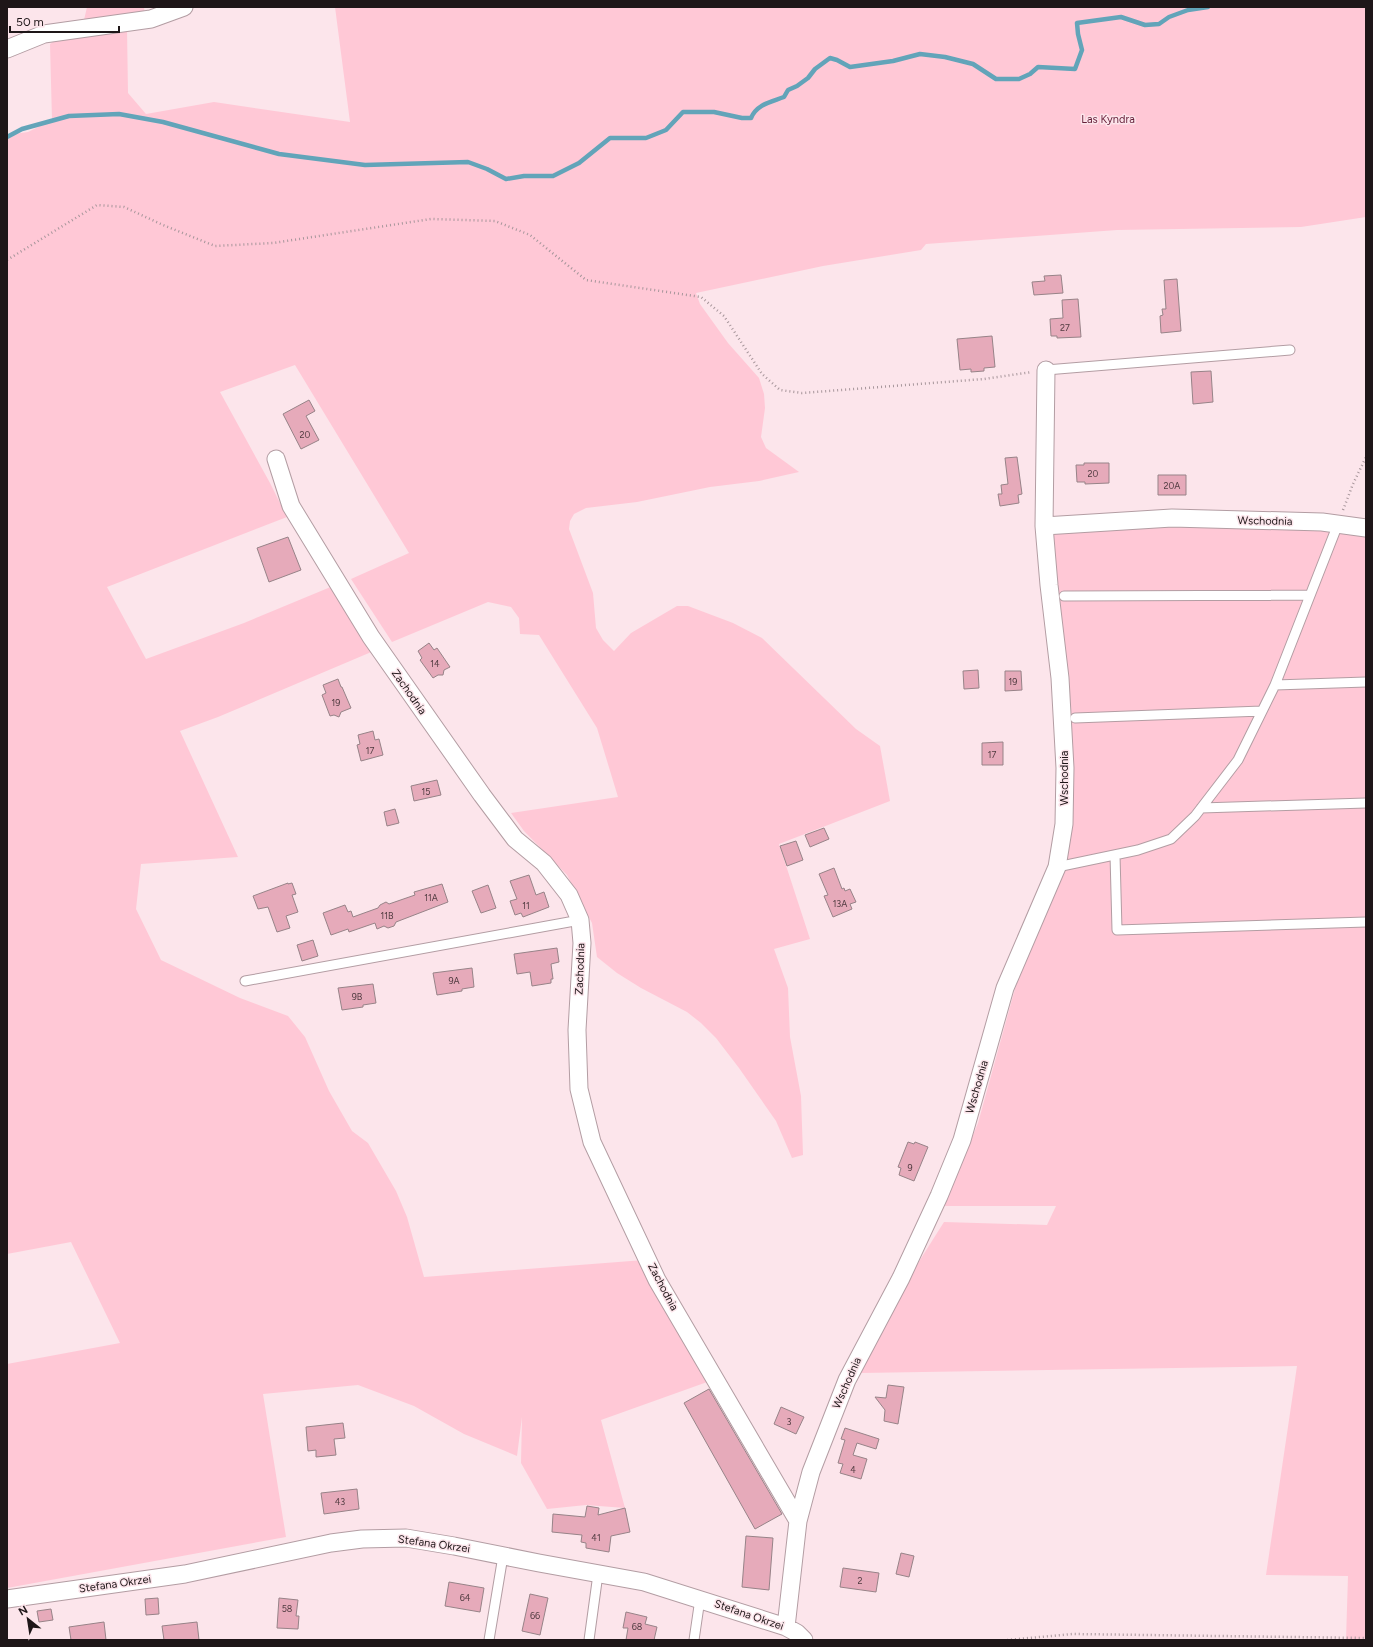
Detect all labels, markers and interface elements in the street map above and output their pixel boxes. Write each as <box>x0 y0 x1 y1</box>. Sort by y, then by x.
scale bar <box>10 8 119 34</box>
text: 50 m <box>16 15 44 29</box>
park label: Las Kyndra <box>1081 113 1135 126</box>
house number: 27 <box>1060 322 1070 333</box>
house number: 20 <box>300 429 311 440</box>
house number: 20 <box>1088 468 1099 479</box>
house number: 20A <box>1164 480 1180 491</box>
street label: Wschodnia <box>1237 514 1293 528</box>
house number: 14 <box>430 658 440 669</box>
street label: Zachodnia <box>389 667 429 717</box>
house number: 19 <box>1009 676 1017 687</box>
house number: 19 <box>332 697 340 708</box>
house number: 17 <box>366 745 374 756</box>
house number: 17 <box>988 749 996 760</box>
street label: Wschodnia <box>1058 751 1071 805</box>
house number: 15 <box>422 786 430 797</box>
house number: 11A <box>424 892 438 903</box>
house number: 13A <box>833 898 847 909</box>
house number: 11 <box>522 900 530 911</box>
house number: 11B <box>381 910 394 921</box>
street label: Zachodnia <box>573 943 587 995</box>
house number: 9A <box>448 975 460 986</box>
house number: 9B <box>352 991 363 1002</box>
street label: Wschodnia <box>963 1059 991 1115</box>
house number: 9 <box>907 1162 913 1173</box>
street label: Zachodnia <box>645 1261 681 1313</box>
street label: Wschodnia <box>830 1355 864 1411</box>
house number: 3 <box>787 1416 792 1427</box>
house number: 4 <box>850 1464 856 1475</box>
house number: 43 <box>335 1496 345 1507</box>
house number: 41 <box>591 1532 601 1543</box>
street label: Stefana Okrzei <box>397 1533 471 1555</box>
street label: Stefana Okrzei <box>78 1573 152 1595</box>
house number: 2 <box>857 1575 863 1586</box>
house number: 64 <box>460 1592 471 1603</box>
street label: Stefana Okrzei <box>713 1597 785 1633</box>
north arrow <box>8 1599 48 1639</box>
text: N <box>16 1603 30 1619</box>
house number: 58 <box>282 1603 293 1614</box>
house number: 66 <box>530 1610 540 1621</box>
house number: 68 <box>632 1621 643 1632</box>

